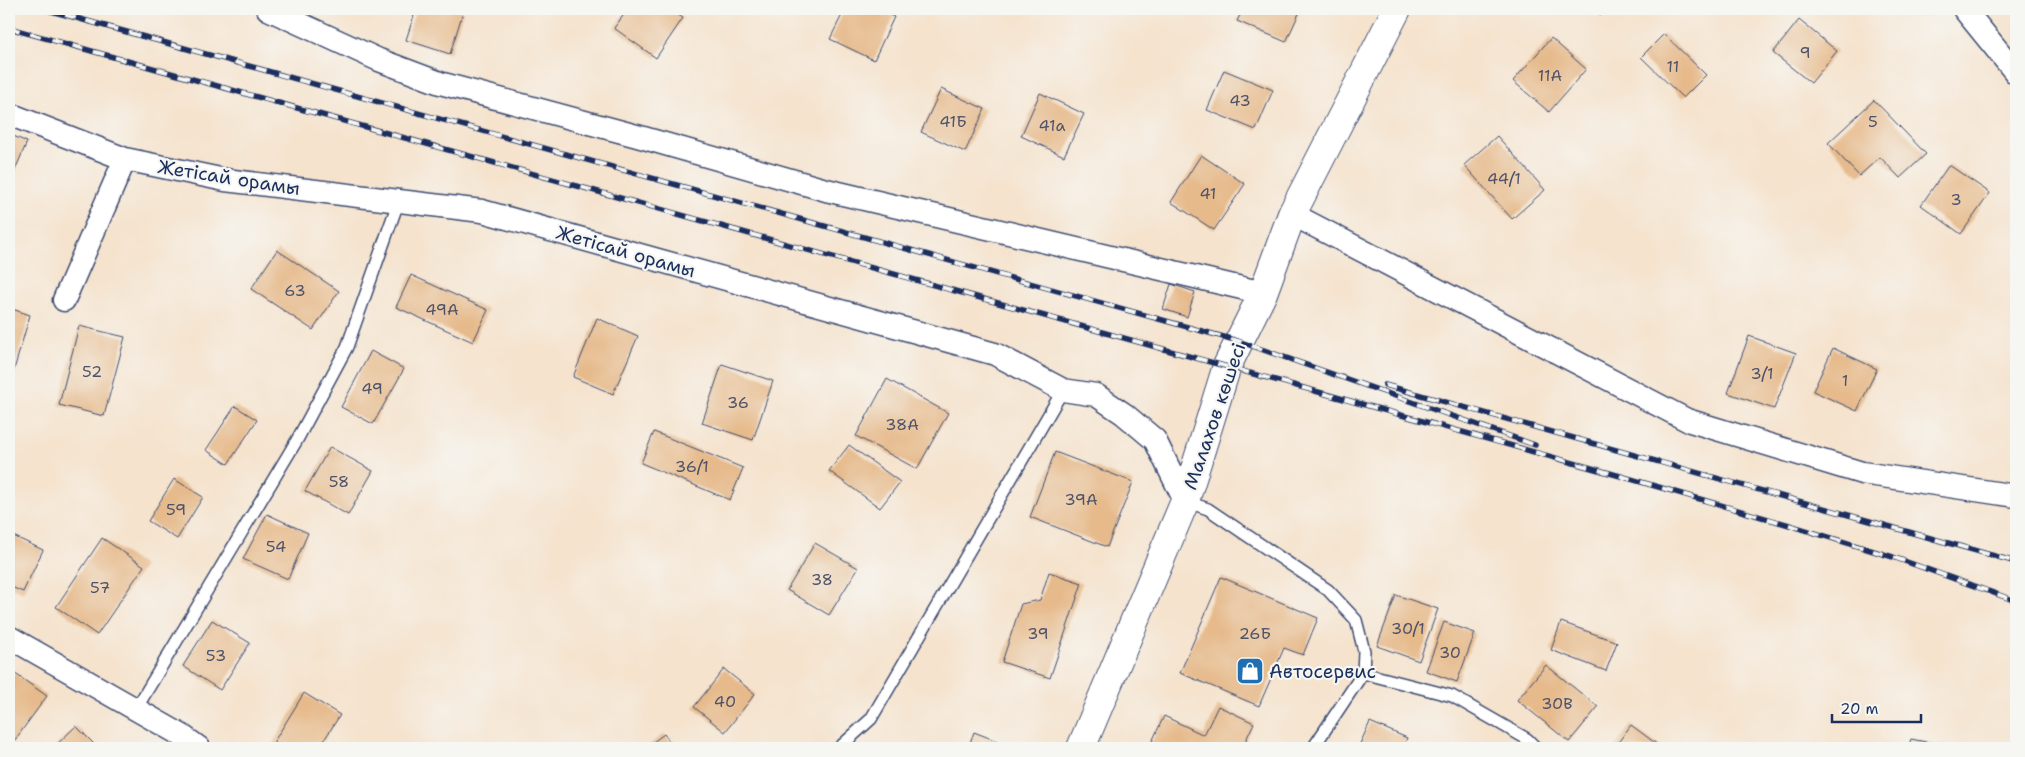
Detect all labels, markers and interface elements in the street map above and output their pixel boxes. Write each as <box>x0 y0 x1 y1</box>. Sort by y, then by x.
house number: 9 <box>1799 42 1811 63</box>
house number: 11 <box>1667 56 1679 77</box>
house number: 11А <box>1538 65 1562 86</box>
house number: 43 <box>1229 90 1251 111</box>
house number: 41Б <box>939 111 967 132</box>
house number: 5 <box>1868 111 1878 132</box>
house number: 41а <box>1038 115 1066 136</box>
street label: Жетісай орамы <box>156 154 302 201</box>
house number: 44/1 <box>1487 168 1521 189</box>
house number: 41 <box>1199 183 1217 204</box>
house number: 3 <box>1950 189 1962 210</box>
street label: Жетісай орамы <box>553 220 698 283</box>
house number: 63 <box>284 280 306 301</box>
house number: 49А <box>425 299 459 320</box>
street label: Малахов көшесі <box>1178 339 1251 493</box>
house number: 52 <box>82 361 102 382</box>
house number: 3/1 <box>1750 363 1774 384</box>
house number: 1 <box>1842 370 1848 391</box>
house number: 49 <box>361 378 383 399</box>
house number: 36 <box>727 392 749 413</box>
house number: 38А <box>885 414 919 435</box>
house number: 36/1 <box>675 456 709 477</box>
house number: 58 <box>329 471 349 492</box>
house number: 39А <box>1064 489 1098 510</box>
house number: 59 <box>166 499 186 520</box>
house number: 54 <box>266 536 286 557</box>
house number: 38 <box>811 569 833 590</box>
house number: 57 <box>90 577 110 598</box>
house number: 30/1 <box>1391 618 1425 639</box>
house number: 39 <box>1027 623 1049 644</box>
house number: 26Б <box>1239 623 1271 644</box>
house number: 30 <box>1439 642 1461 663</box>
house number: 53 <box>206 645 226 666</box>
shop icon: Автосервис <box>1235 656 1265 686</box>
place label: Автосервис <box>1269 659 1376 684</box>
house number: 40 <box>714 691 736 712</box>
scale bar <box>1832 692 1921 724</box>
house number: 30В <box>1541 693 1573 714</box>
text: 20 m <box>1840 699 1879 719</box>

